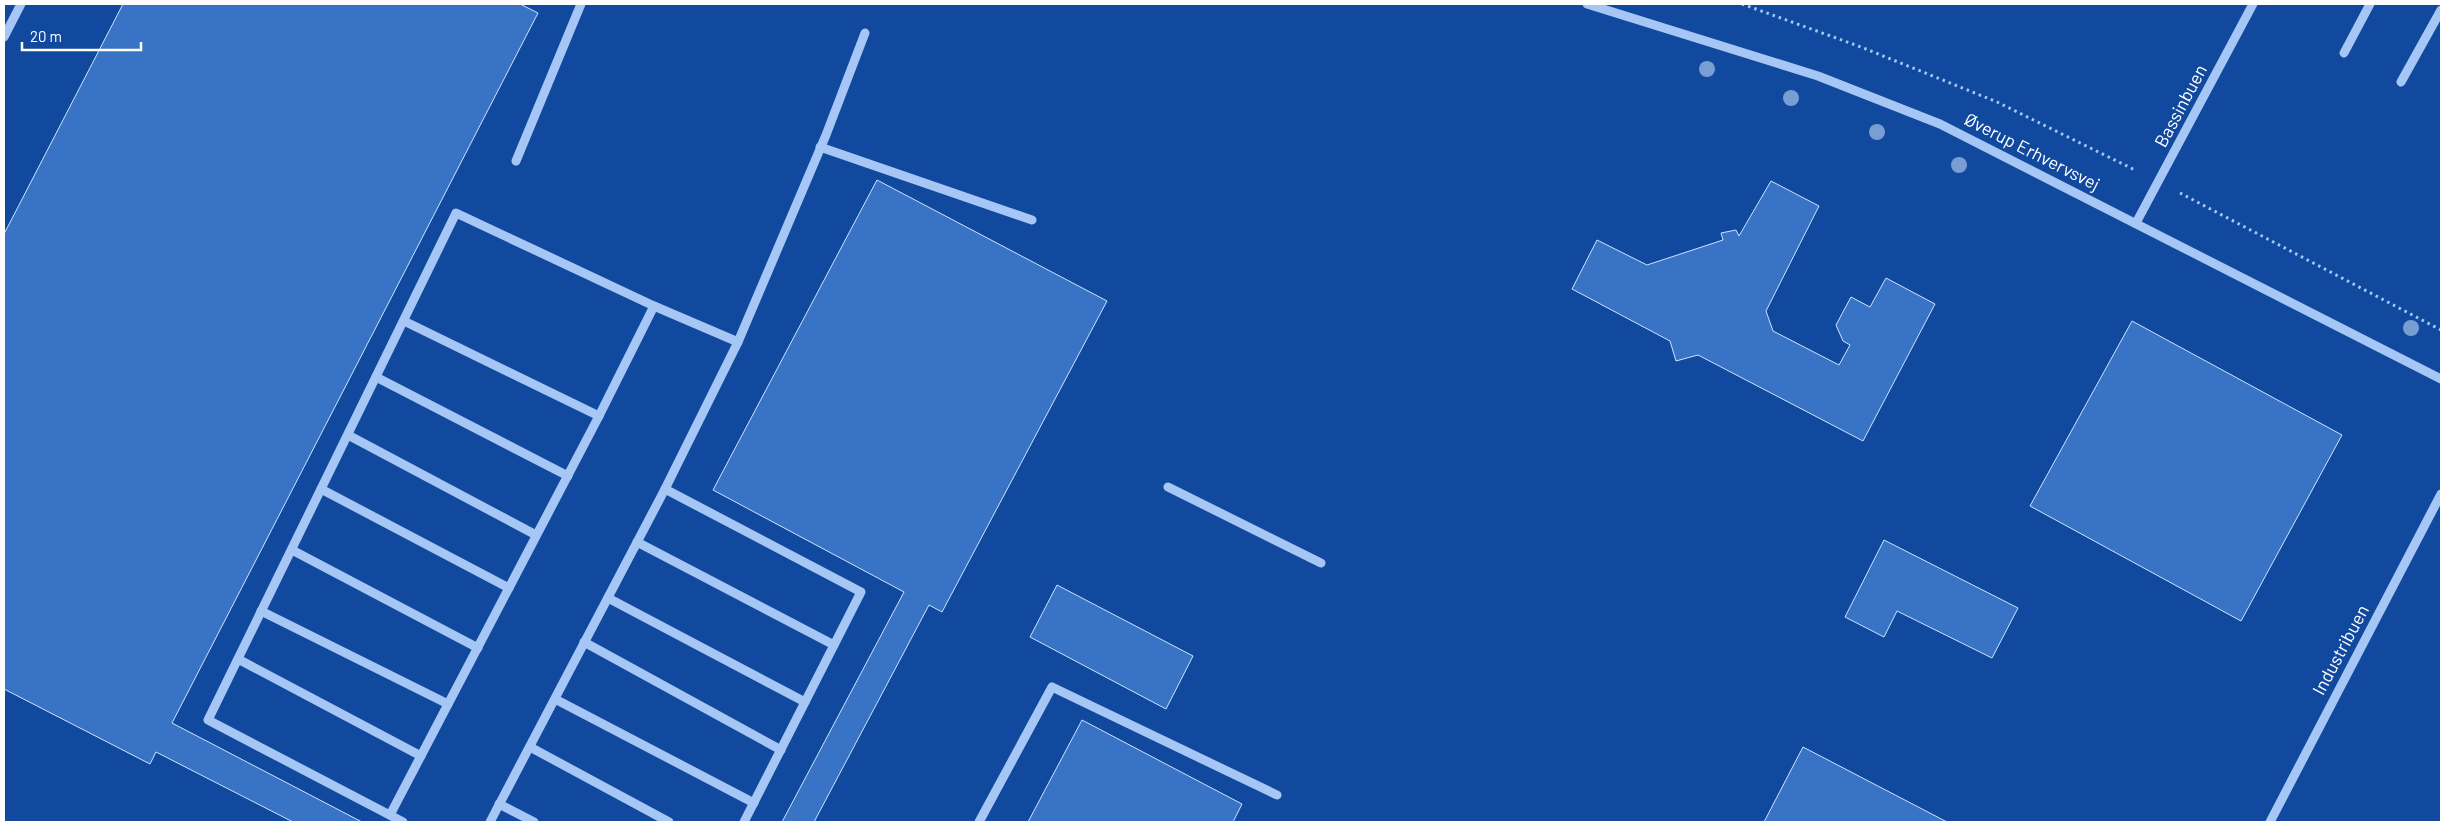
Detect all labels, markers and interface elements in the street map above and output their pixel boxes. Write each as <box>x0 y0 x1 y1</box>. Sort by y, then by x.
scale bar <box>22 20 141 52</box>
text: 20 m <box>30 27 62 45</box>
street label: Bassinbuen <box>2149 60 2211 151</box>
street label: Øverup Erhvervsvej <box>1961 107 2104 195</box>
street label: Industribuen <box>2307 601 2373 698</box>

